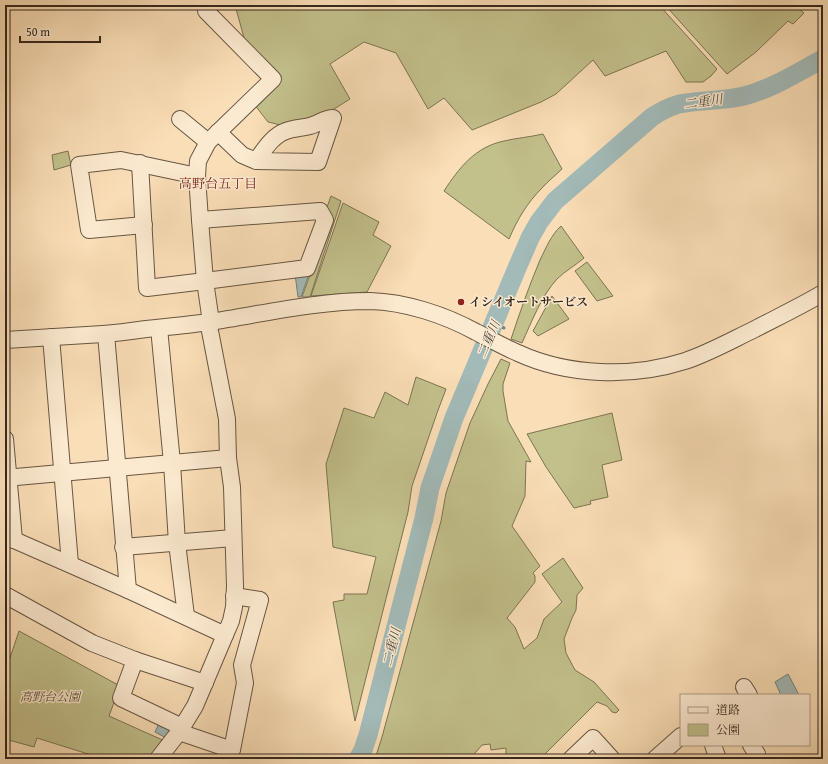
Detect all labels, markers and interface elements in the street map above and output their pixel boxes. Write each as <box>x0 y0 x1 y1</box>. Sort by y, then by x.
scale bar <box>20 18 100 44</box>
text: 50 m <box>26 23 50 40</box>
water label: 二重川 <box>682 89 726 114</box>
district label: 高野台五丁目 <box>179 174 257 193</box>
place label: イシイオートサービス <box>469 293 588 310</box>
marker: イシイオートサービス <box>456 297 466 307</box>
water label: 二重川 <box>472 316 506 361</box>
water label: 二重川 <box>378 624 406 668</box>
park label: 高野台公園 <box>20 688 82 705</box>
legend <box>680 694 810 746</box>
text: 道路 <box>716 701 740 718</box>
text: 公園 <box>716 721 740 738</box>

